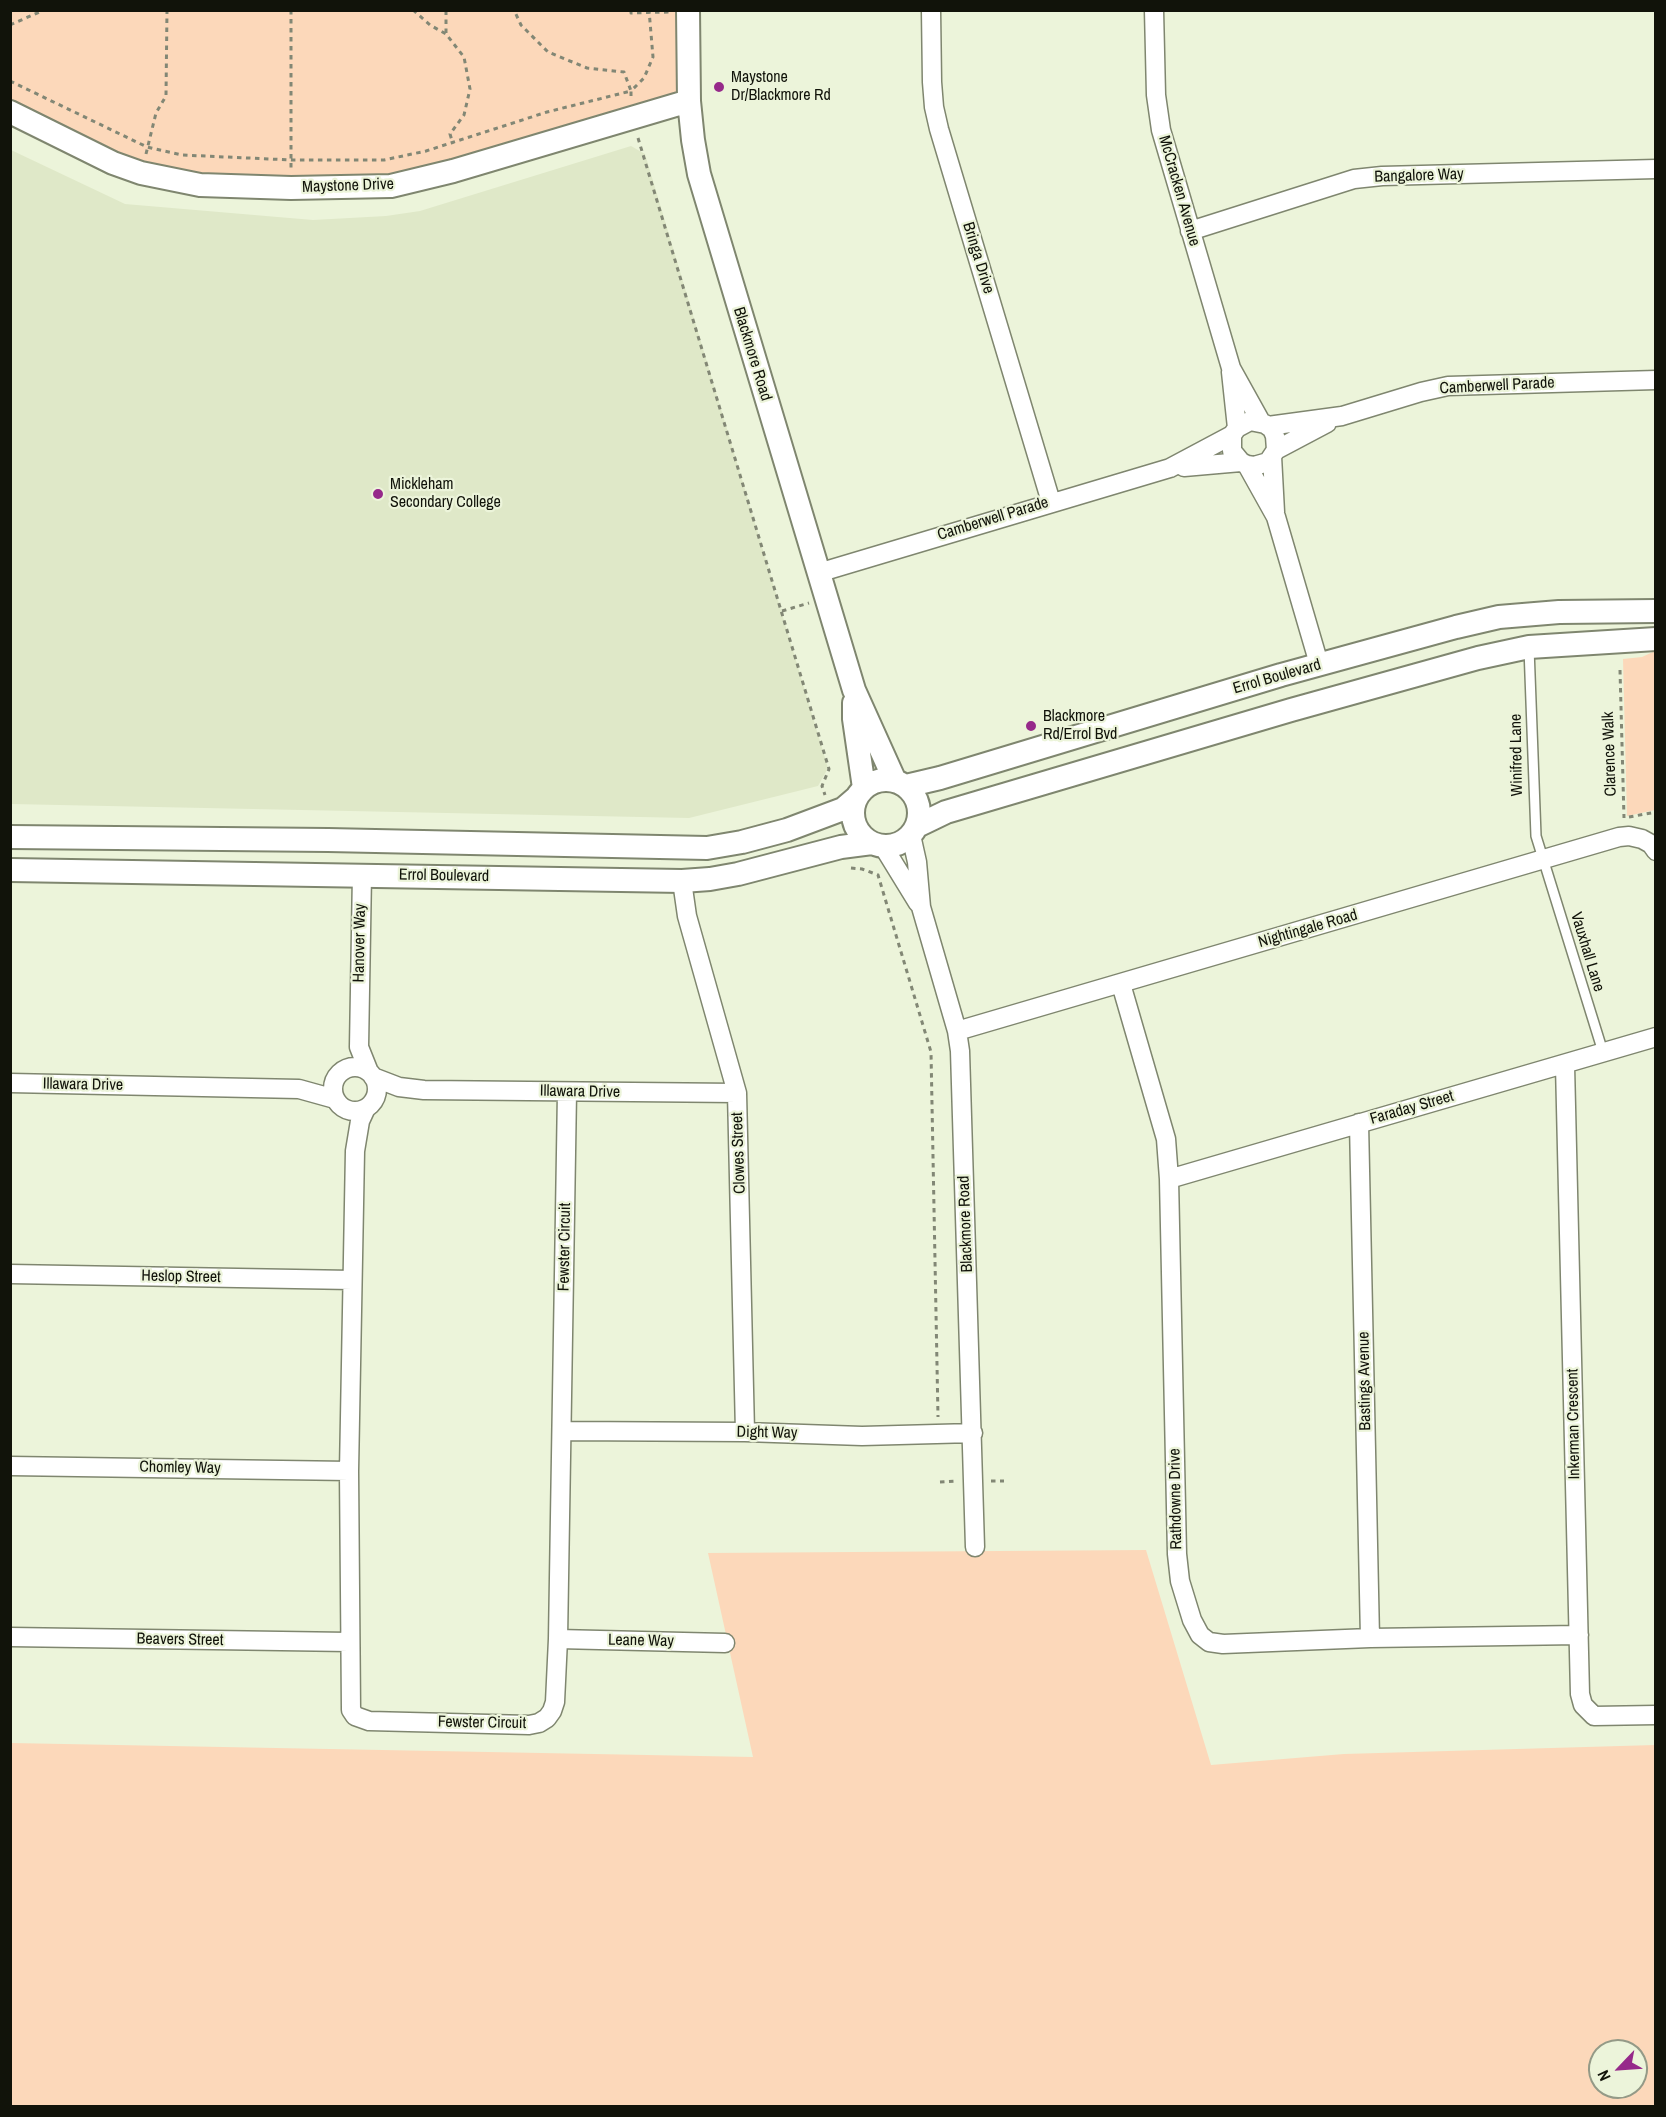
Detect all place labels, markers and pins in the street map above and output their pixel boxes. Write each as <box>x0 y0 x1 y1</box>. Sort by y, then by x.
place label: Maystone Dr/Blackmore Rd <box>731 68 831 106</box>
marker: Maystone Dr/Blackmore Rd <box>712 80 726 94</box>
place label: Mickleham Secondary College <box>390 475 501 513</box>
marker: Mickleham Secondary College <box>371 487 385 501</box>
place label: Blackmore Rd/Errol Bvd <box>1043 707 1117 745</box>
marker: Blackmore Rd/Errol Bvd <box>1024 719 1038 733</box>

